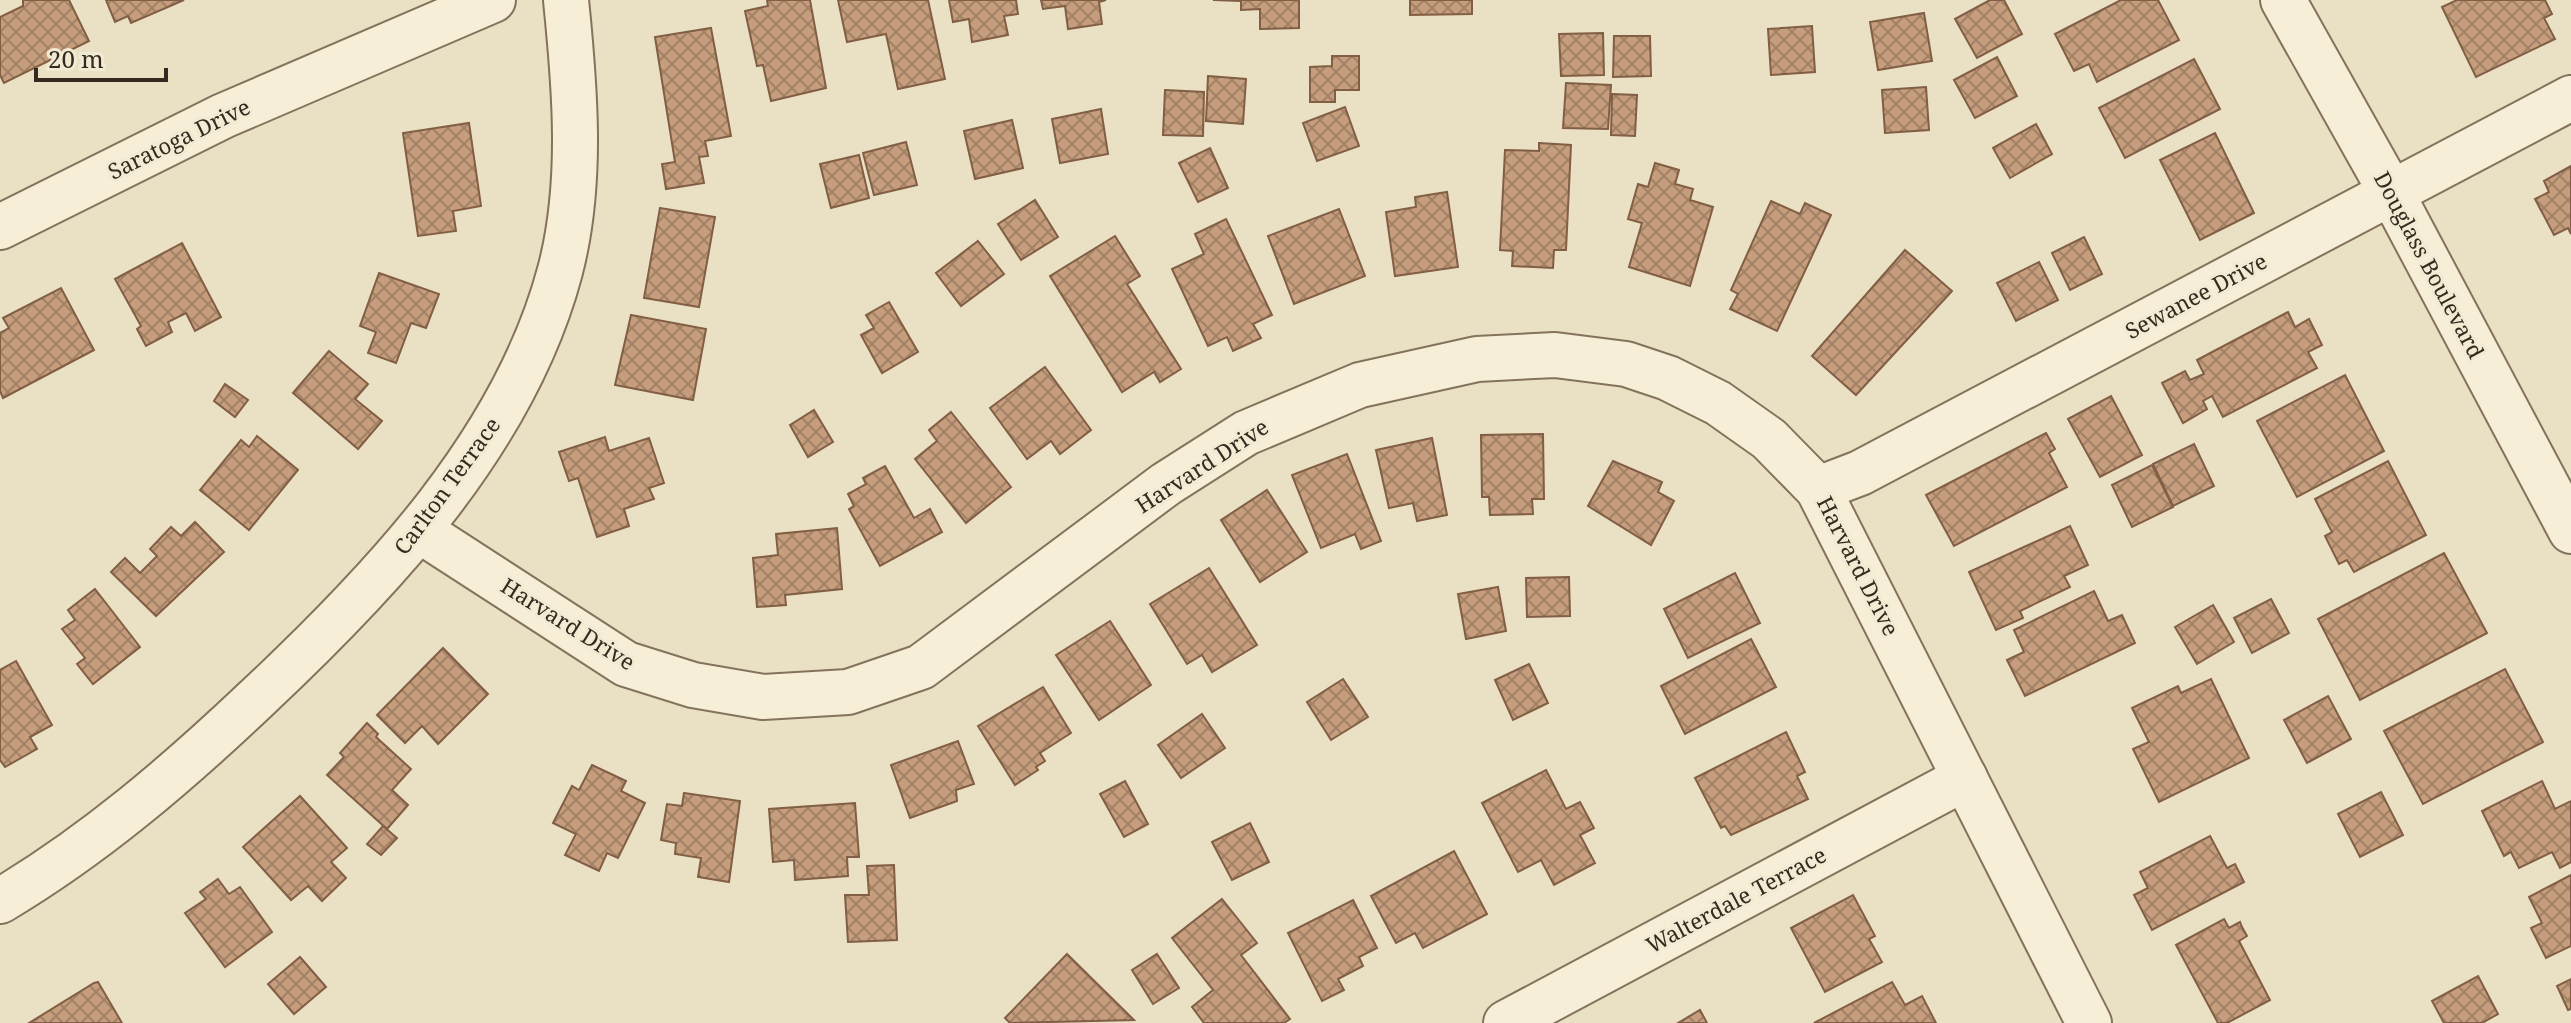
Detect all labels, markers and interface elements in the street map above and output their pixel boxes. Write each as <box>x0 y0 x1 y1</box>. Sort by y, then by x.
scale bar <box>36 32 166 82</box>
text: 20 m <box>48 42 104 75</box>
street label: Saratoga Drive <box>102 91 255 186</box>
street label: Douglass Boulevard <box>2368 166 2492 364</box>
street label: Sewanee Drive <box>2119 245 2272 345</box>
street label: Carlton Terrace <box>386 411 506 560</box>
street label: Harvard Drive <box>1129 411 1274 519</box>
street label: Harvard Drive <box>1811 491 1907 640</box>
street label: Harvard Drive <box>496 570 641 676</box>
street label: Walterdale Terrace <box>1640 839 1831 959</box>

